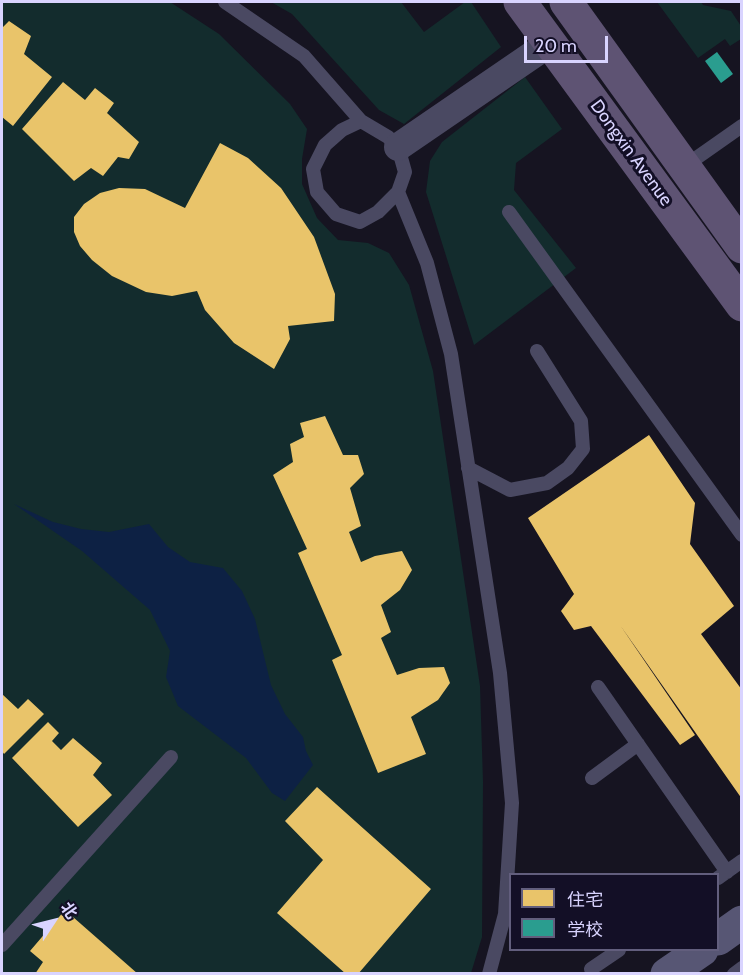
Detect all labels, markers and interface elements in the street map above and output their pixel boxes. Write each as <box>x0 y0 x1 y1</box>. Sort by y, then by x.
scale bar <box>527 24 611 62</box>
text: 20 m <box>535 35 577 57</box>
street label: Dongxin Avenue <box>585 96 677 210</box>
legend <box>509 873 719 951</box>
text: 住宅 <box>567 889 603 911</box>
north arrow <box>24 891 84 951</box>
text: 北 <box>57 898 82 922</box>
text: 学校 <box>567 919 603 941</box>

